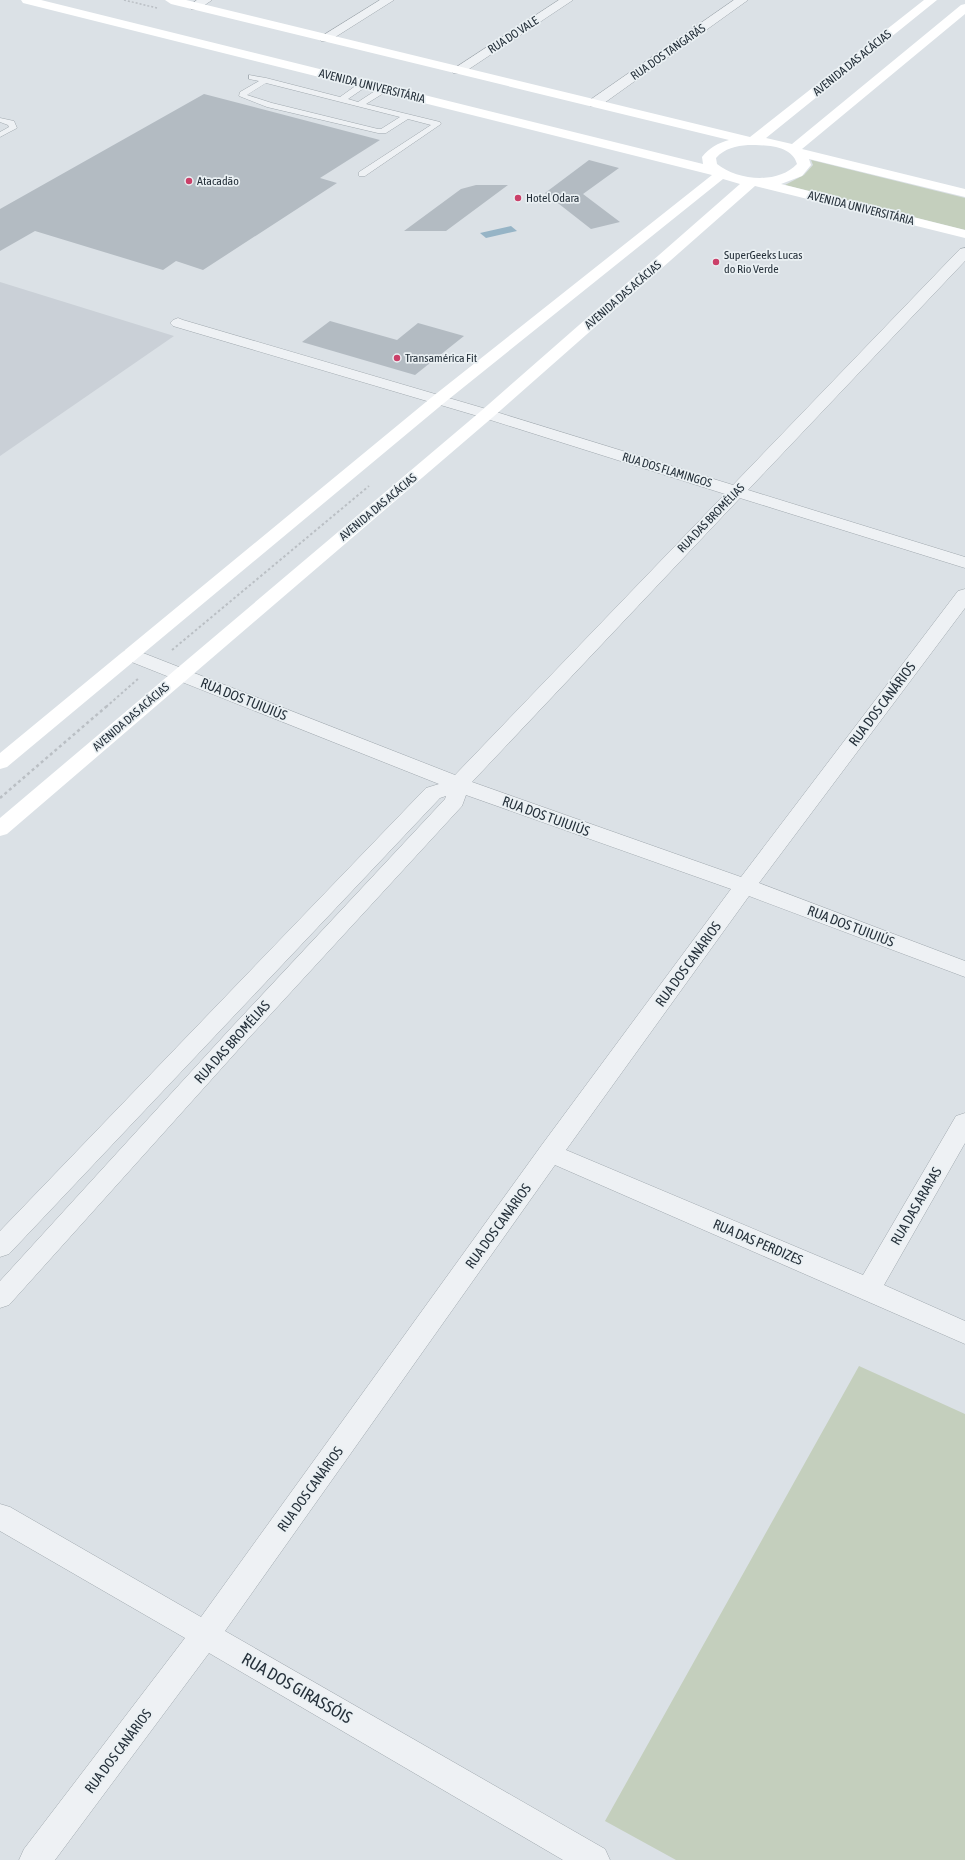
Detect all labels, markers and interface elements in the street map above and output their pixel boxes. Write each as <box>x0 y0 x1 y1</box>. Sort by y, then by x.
street label: RUA DO VALE <box>485 14 541 56</box>
street label: RUA DOS TANGARÁS <box>628 21 708 83</box>
street label: AVENIDA DAS ACÁCIAS <box>810 27 894 99</box>
street label: AVENIDA UNIVERSITÁRIA <box>317 66 427 106</box>
place label: Atacadão <box>197 174 239 188</box>
marker: Atacadão <box>184 176 194 186</box>
street label: AVENIDA UNIVERSITÁRIA <box>806 188 916 228</box>
place label: Hotel Odara <box>526 191 579 205</box>
marker: Hotel Odara <box>513 193 523 203</box>
place label: SuperGeeks Lucas do Rio Verde <box>724 248 803 276</box>
marker: SuperGeeks Lucas do Rio Verde <box>711 257 721 267</box>
street label: AVENIDA DAS ACÁCIAS <box>582 258 664 332</box>
place label: Transamérica Fit <box>405 351 478 365</box>
marker: Transamérica Fit <box>392 353 402 363</box>
street label: RUA DOS FLAMINGOS <box>621 450 713 490</box>
street label: AVENIDA DAS ACÁCIAS <box>336 471 420 543</box>
street label: RUA DAS BROMÉLIAS <box>675 481 747 555</box>
street label: RUA DOS CANÁRIOS <box>845 659 919 749</box>
street label: RUA DOS TUIUIÚS <box>198 674 290 724</box>
street label: AVENIDA DAS ACÁCIAS <box>90 680 172 754</box>
street label: RUA DOS TUIUIÚS <box>500 793 592 839</box>
street label: RUA DOS TUIUIÚS <box>805 902 897 950</box>
street label: RUA DOS CANÁRIOS <box>652 918 724 1009</box>
street label: RUA DAS BROMÉLIAS <box>191 997 273 1086</box>
street label: RUA DAS ARARAS <box>887 1164 945 1248</box>
street label: RUA DOS CANÁRIOS <box>462 1180 534 1271</box>
street label: RUA DAS PERDIZES <box>711 1216 805 1268</box>
street label: RUA DOS CANÁRIOS <box>274 1443 346 1534</box>
street label: RUA DOS GIRASSÓIS <box>238 1648 356 1728</box>
street label: RUA DOS CANÁRIOS <box>81 1706 155 1796</box>

